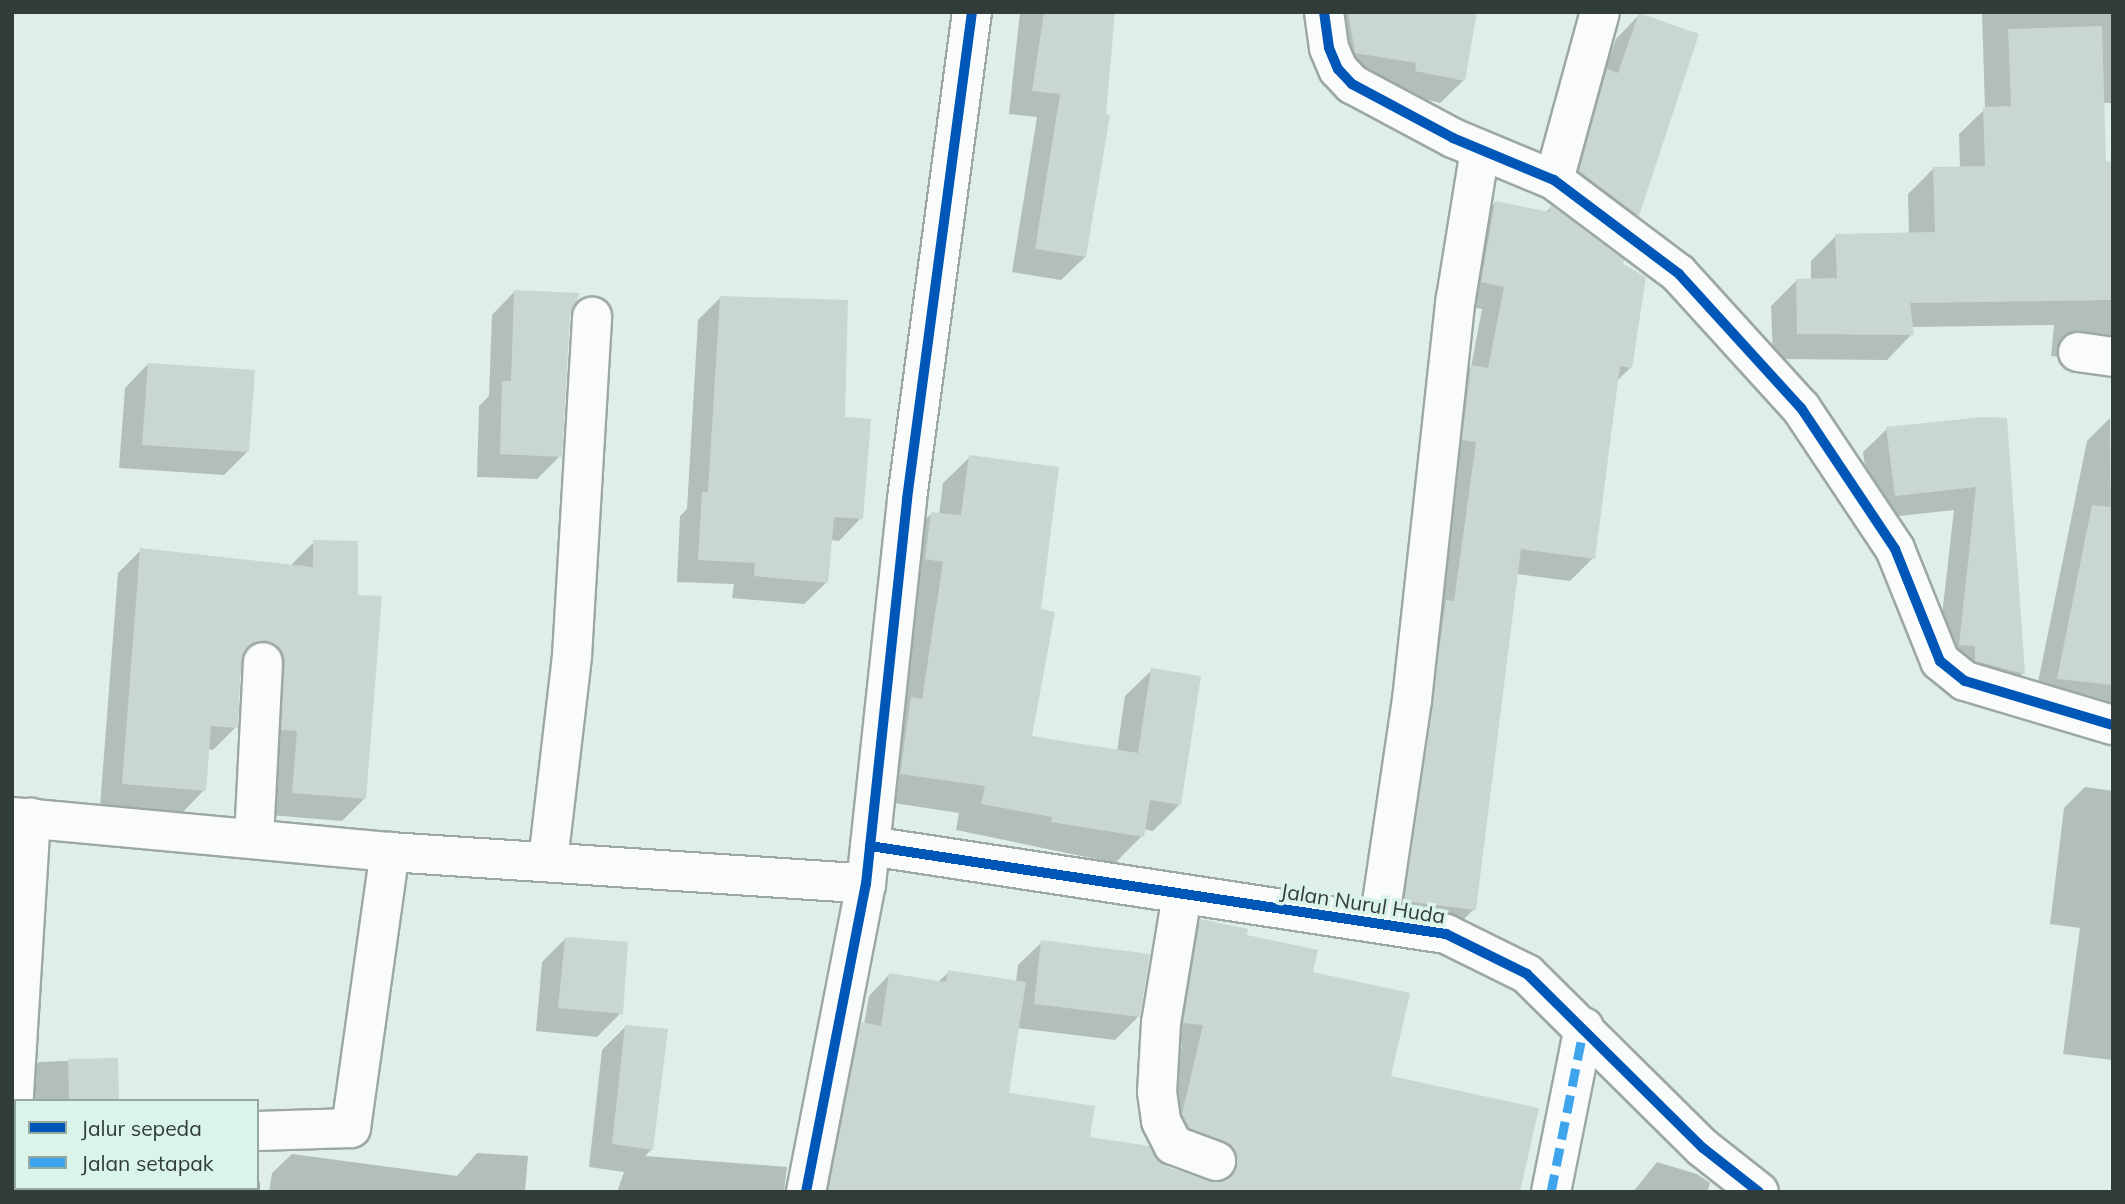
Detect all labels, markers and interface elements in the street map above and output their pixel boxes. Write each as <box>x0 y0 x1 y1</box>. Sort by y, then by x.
street label: Jalan Nurul Huda <box>1279 878 1447 928</box>
legend <box>14 1099 259 1190</box>
text: Jalur sepeda <box>81 1115 202 1141</box>
text: Jalan setapak <box>81 1150 214 1176</box>

